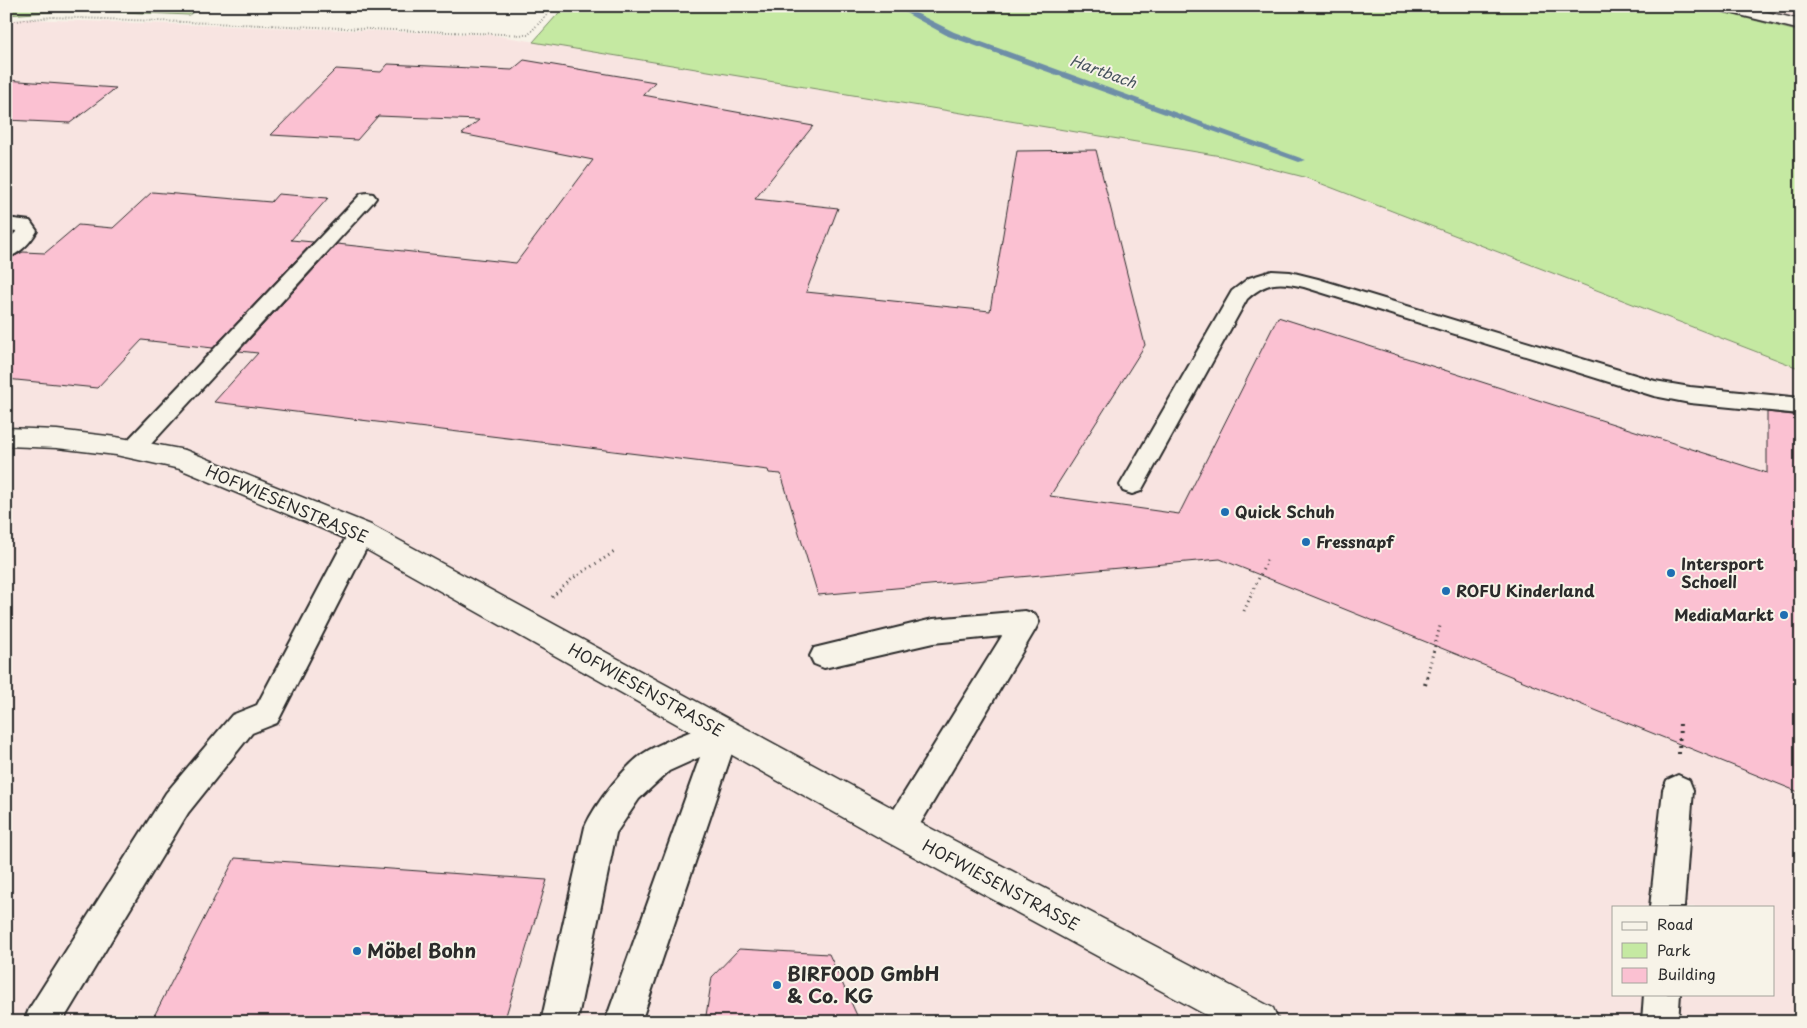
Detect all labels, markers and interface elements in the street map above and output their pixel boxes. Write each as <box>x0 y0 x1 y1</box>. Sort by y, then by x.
water label: Hartbach <box>1067 48 1140 93</box>
street label: HOFWIESENSTRASSE <box>202 458 372 548</box>
place label: Quick Schuh <box>1235 499 1335 523</box>
marker: Quick Schuh <box>1219 506 1231 518</box>
place label: Fressnapf <box>1316 529 1395 553</box>
marker: Fressnapf <box>1300 536 1312 548</box>
place label: Intersport Schoell <box>1681 551 1764 593</box>
marker: Intersport Schoell <box>1665 567 1677 579</box>
place label: ROFU Kinderland <box>1456 578 1595 602</box>
marker: ROFU Kinderland <box>1440 585 1452 597</box>
place label: MediaMarkt <box>1674 602 1774 626</box>
marker: MediaMarkt <box>1778 609 1790 621</box>
street label: HOFWIESENSTRASSE <box>564 636 729 742</box>
street label: HOFWIESENSTRASSE <box>919 833 1084 936</box>
legend <box>1612 906 1774 996</box>
text: Road <box>1657 912 1693 935</box>
place label: Möbel Bohn <box>367 936 476 964</box>
text: Park <box>1657 938 1691 961</box>
marker: Möbel Bohn <box>351 945 363 957</box>
place label: BIRFOOD GmbH & Co. KG <box>787 959 939 1009</box>
text: Building <box>1657 962 1716 985</box>
marker: BIRFOOD GmbH & Co. KG <box>771 979 783 991</box>

